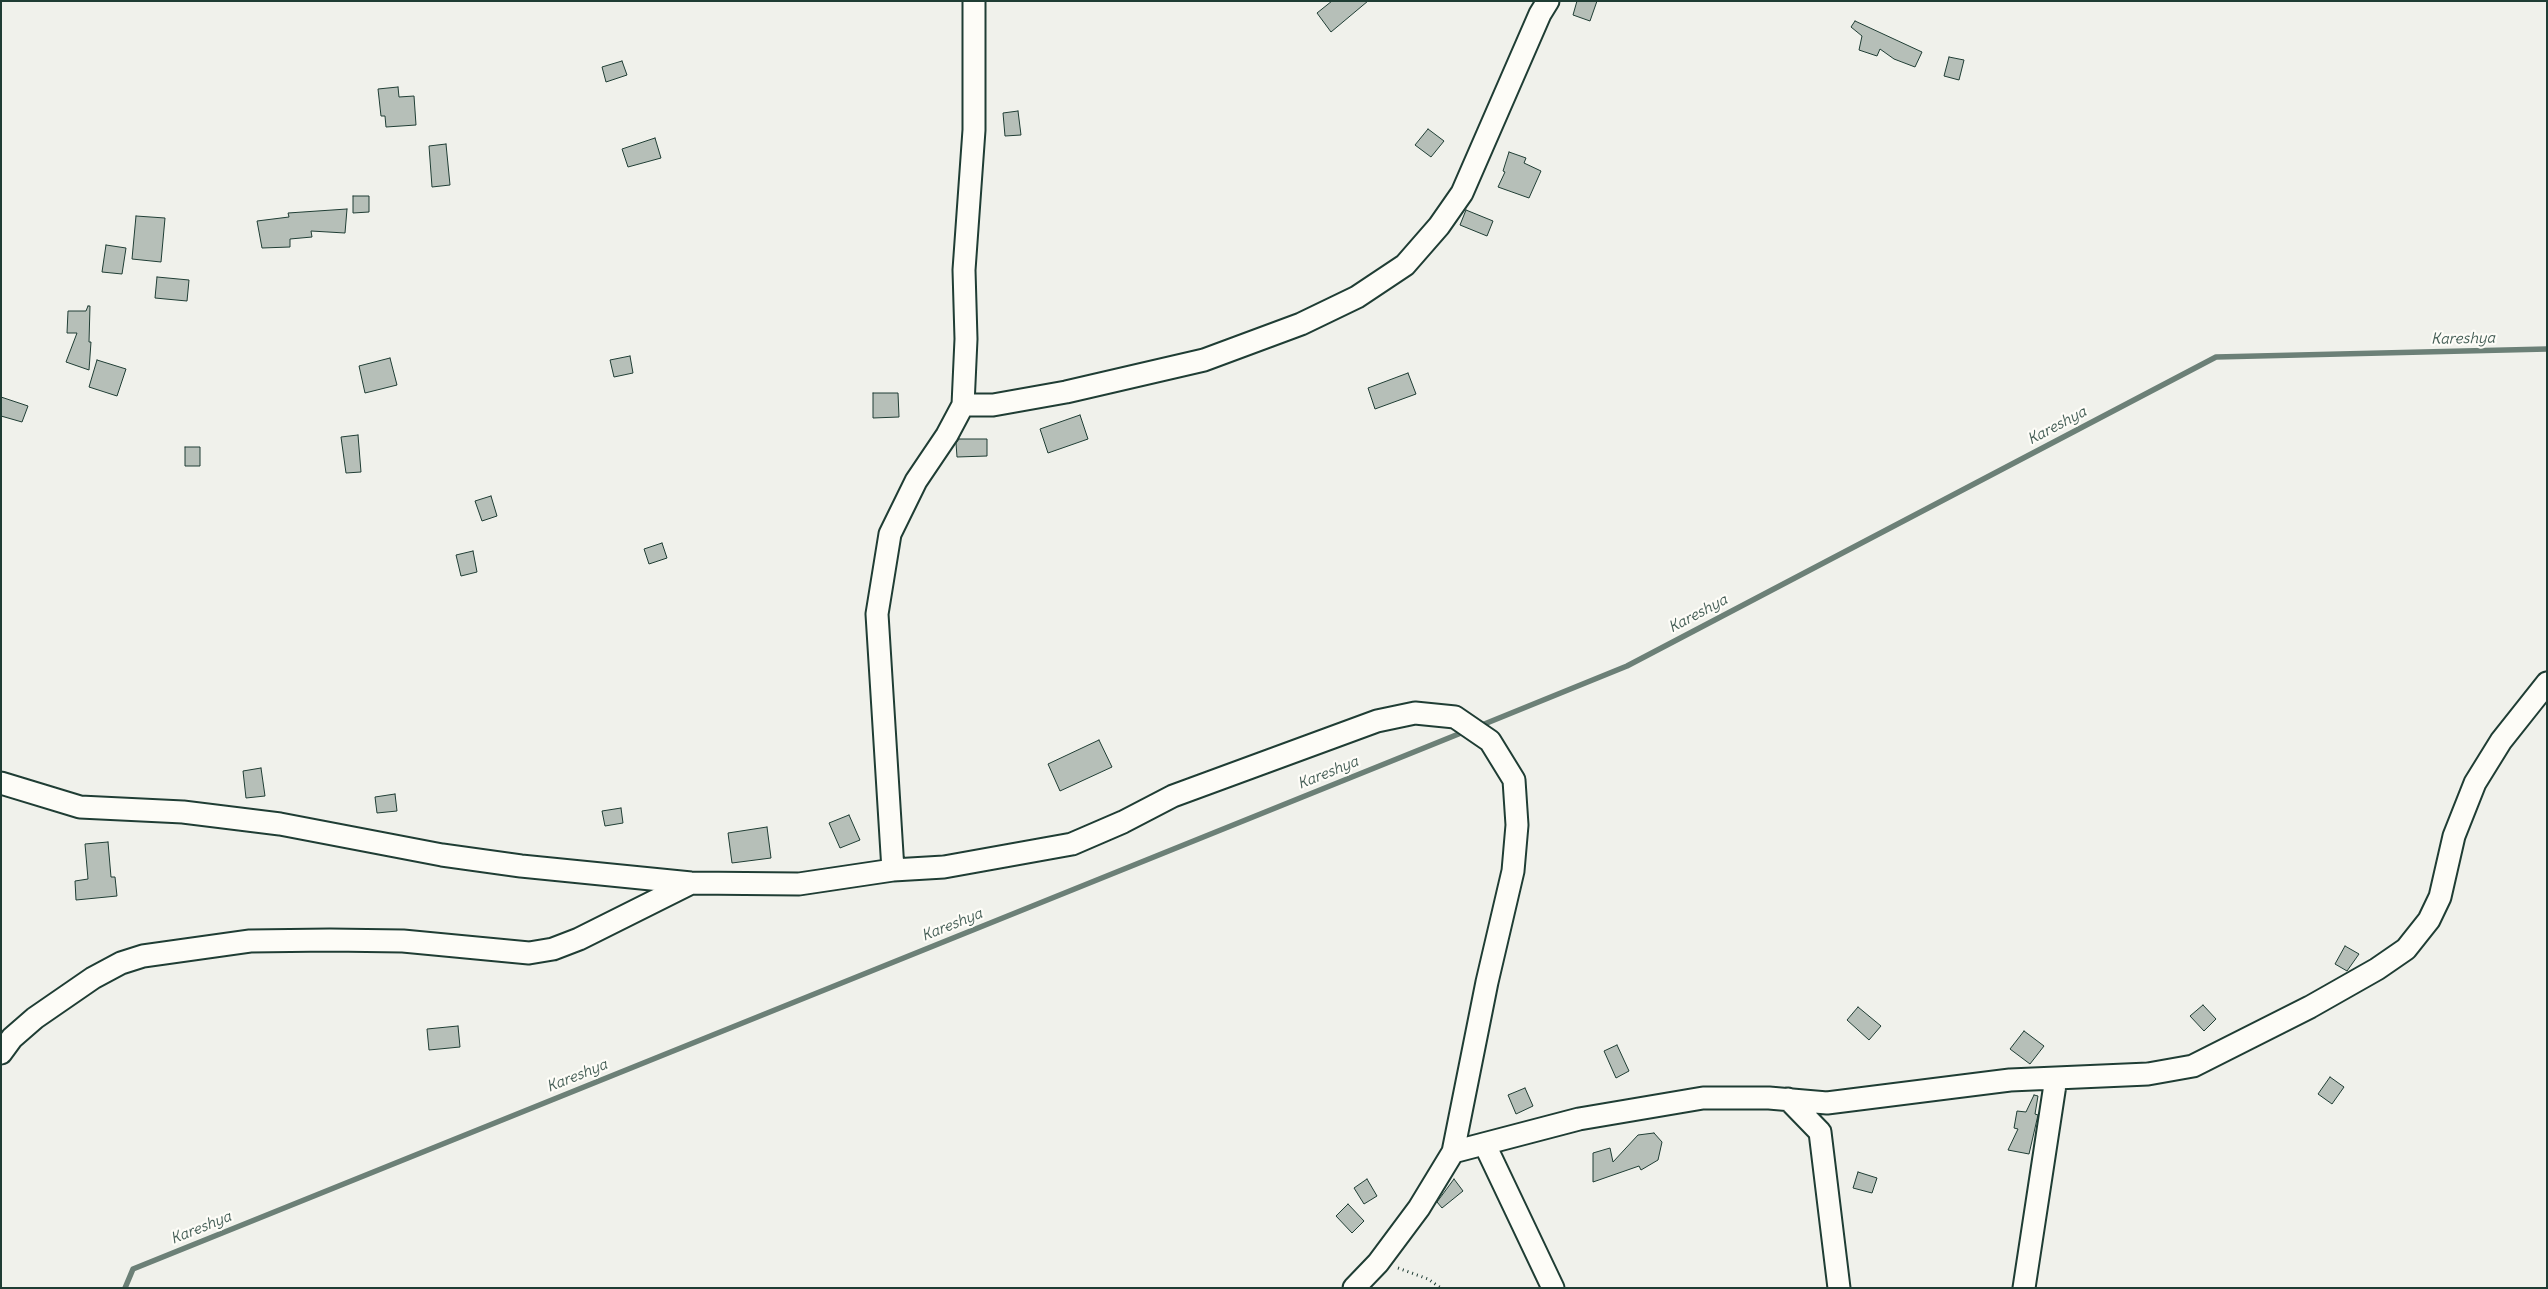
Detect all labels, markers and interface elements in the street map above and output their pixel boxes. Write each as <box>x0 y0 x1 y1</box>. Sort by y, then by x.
water label: Kareshya <box>2431 329 2495 349</box>
water label: Kareshya <box>2025 403 2089 449</box>
water label: Kareshya <box>1666 591 1730 637</box>
water label: Kareshya <box>1295 753 1361 793</box>
water label: Kareshya <box>919 905 985 945</box>
water label: Kareshya <box>544 1056 610 1096</box>
water label: Kareshya <box>168 1208 234 1248</box>

